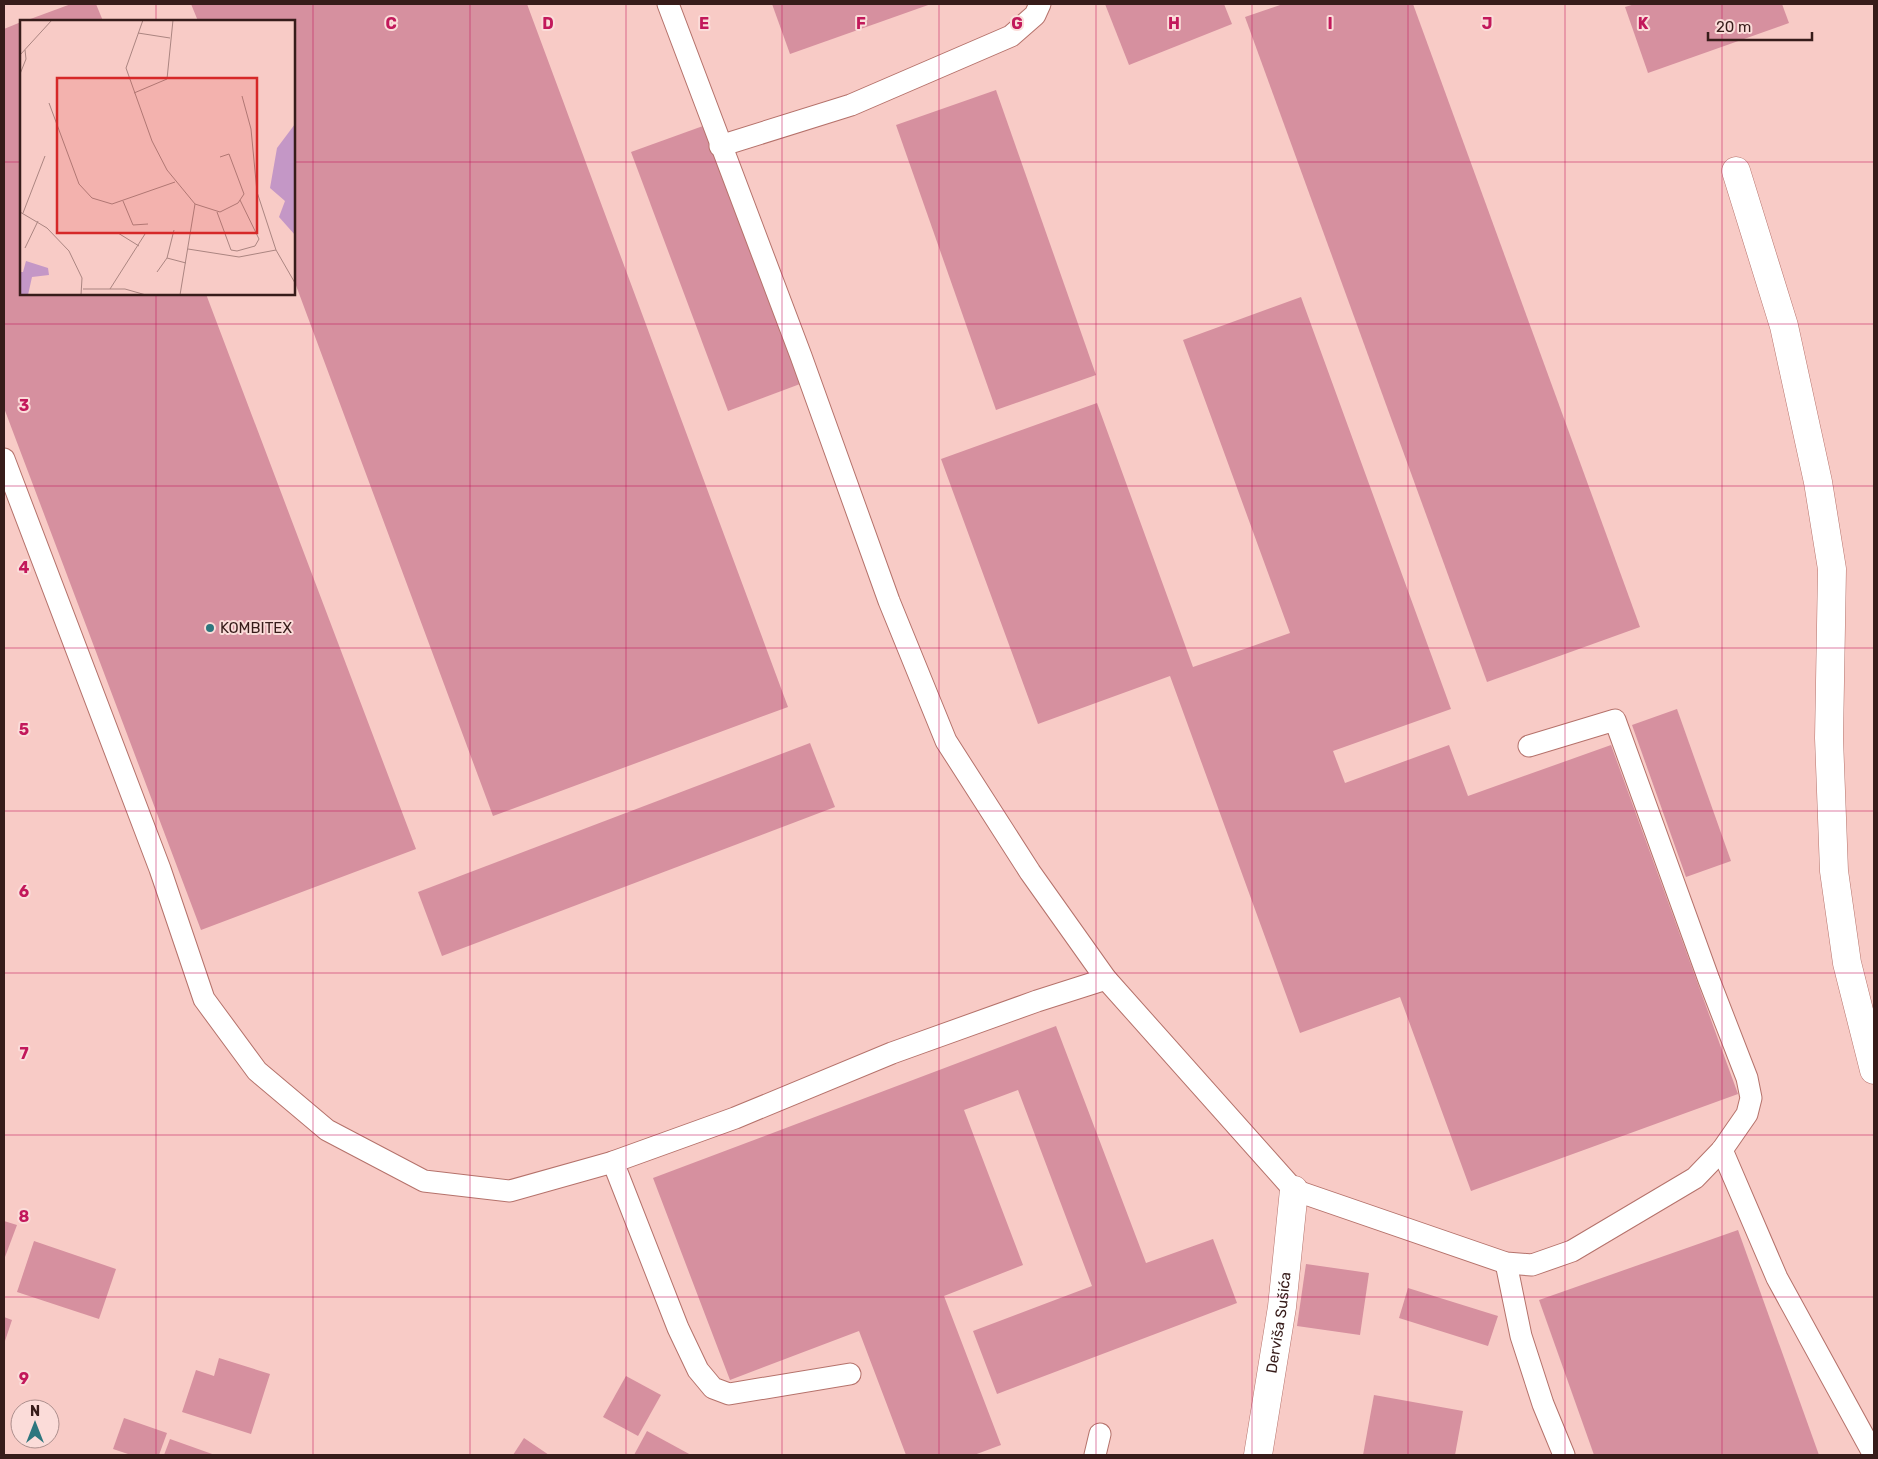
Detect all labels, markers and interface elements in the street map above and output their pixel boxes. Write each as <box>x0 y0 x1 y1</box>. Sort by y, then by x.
scale bar <box>1708 10 1812 42</box>
text: C <box>385 14 397 33</box>
text: D <box>542 14 554 33</box>
text: E <box>699 14 709 33</box>
text: F <box>856 14 866 33</box>
text: G <box>1011 14 1023 33</box>
text: H <box>1168 14 1180 33</box>
text: I <box>1327 14 1333 33</box>
text: J <box>1482 14 1492 33</box>
text: K <box>1638 14 1649 33</box>
text: 20 m <box>1716 18 1751 36</box>
inset map <box>20 20 295 295</box>
text: 3 <box>19 396 29 415</box>
text: 4 <box>19 558 30 577</box>
place label: KOMBITEX <box>220 619 292 637</box>
marker: KOMBITEX <box>204 622 216 634</box>
text: 5 <box>19 720 29 739</box>
text: 6 <box>19 882 29 901</box>
text: 7 <box>19 1044 29 1063</box>
text: 8 <box>19 1207 30 1226</box>
street label: Derviša Sušića <box>1262 1271 1295 1375</box>
text: 9 <box>19 1369 29 1388</box>
north arrow <box>10 1399 60 1449</box>
text: N <box>30 1403 40 1420</box>

